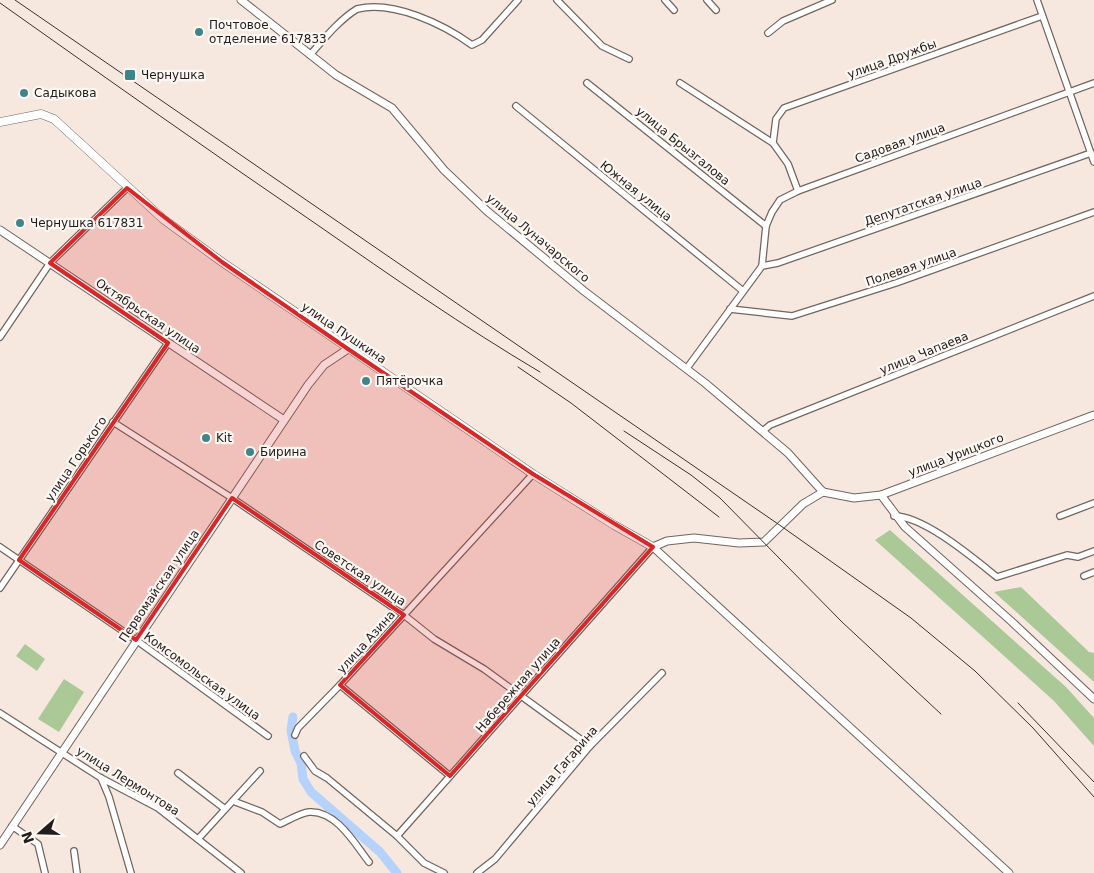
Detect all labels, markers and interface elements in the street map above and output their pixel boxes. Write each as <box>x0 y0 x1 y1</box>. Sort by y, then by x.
place label: Почтовое отделение 617833 <box>209 18 327 46</box>
marker: Почтовое отделение 617833 <box>193 26 205 38</box>
street label: улица Дружбы <box>846 36 938 82</box>
marker: Чернушка <box>123 68 137 82</box>
place label: Чернушка <box>141 68 205 82</box>
place label: Садыкова <box>34 86 97 100</box>
marker: Садыкова <box>18 87 30 99</box>
street label: улица Брызгалова <box>633 104 733 188</box>
street label: Садовая улица <box>853 120 947 166</box>
street label: Южная улица <box>597 158 675 224</box>
street label: Депутатская улица <box>862 175 984 229</box>
street label: улица Луначарского <box>484 191 592 285</box>
place label: Чернушка 617831 <box>30 216 143 230</box>
marker: Чернушка 617831 <box>14 217 26 229</box>
street label: Полевая улица <box>864 245 958 289</box>
street label: Октябрьская улица <box>93 276 203 356</box>
street label: улица Пушкина <box>299 299 389 367</box>
street label: улица Чапаева <box>878 329 970 377</box>
place label: Пятёрочка <box>376 374 443 388</box>
marker: Пятёрочка <box>360 375 372 387</box>
street label: улица Горького <box>42 414 110 504</box>
street label: улица Урицкого <box>906 430 1006 480</box>
place label: Kit <box>216 431 232 445</box>
marker: Kit <box>200 432 212 444</box>
place label: Бирина <box>260 445 307 459</box>
marker: Бирина <box>244 446 256 458</box>
street label: Первомайская улица <box>116 527 202 645</box>
street label: Советская улица <box>312 537 408 609</box>
street label: улица Азина <box>334 608 398 676</box>
street label: Комсомольская улица <box>141 629 263 723</box>
street label: Набережная улица <box>473 635 563 735</box>
street label: улица Гагарина <box>524 723 600 809</box>
street label: улица Лермонтова <box>74 744 182 818</box>
north arrow <box>15 808 65 858</box>
text: N <box>18 829 37 846</box>

